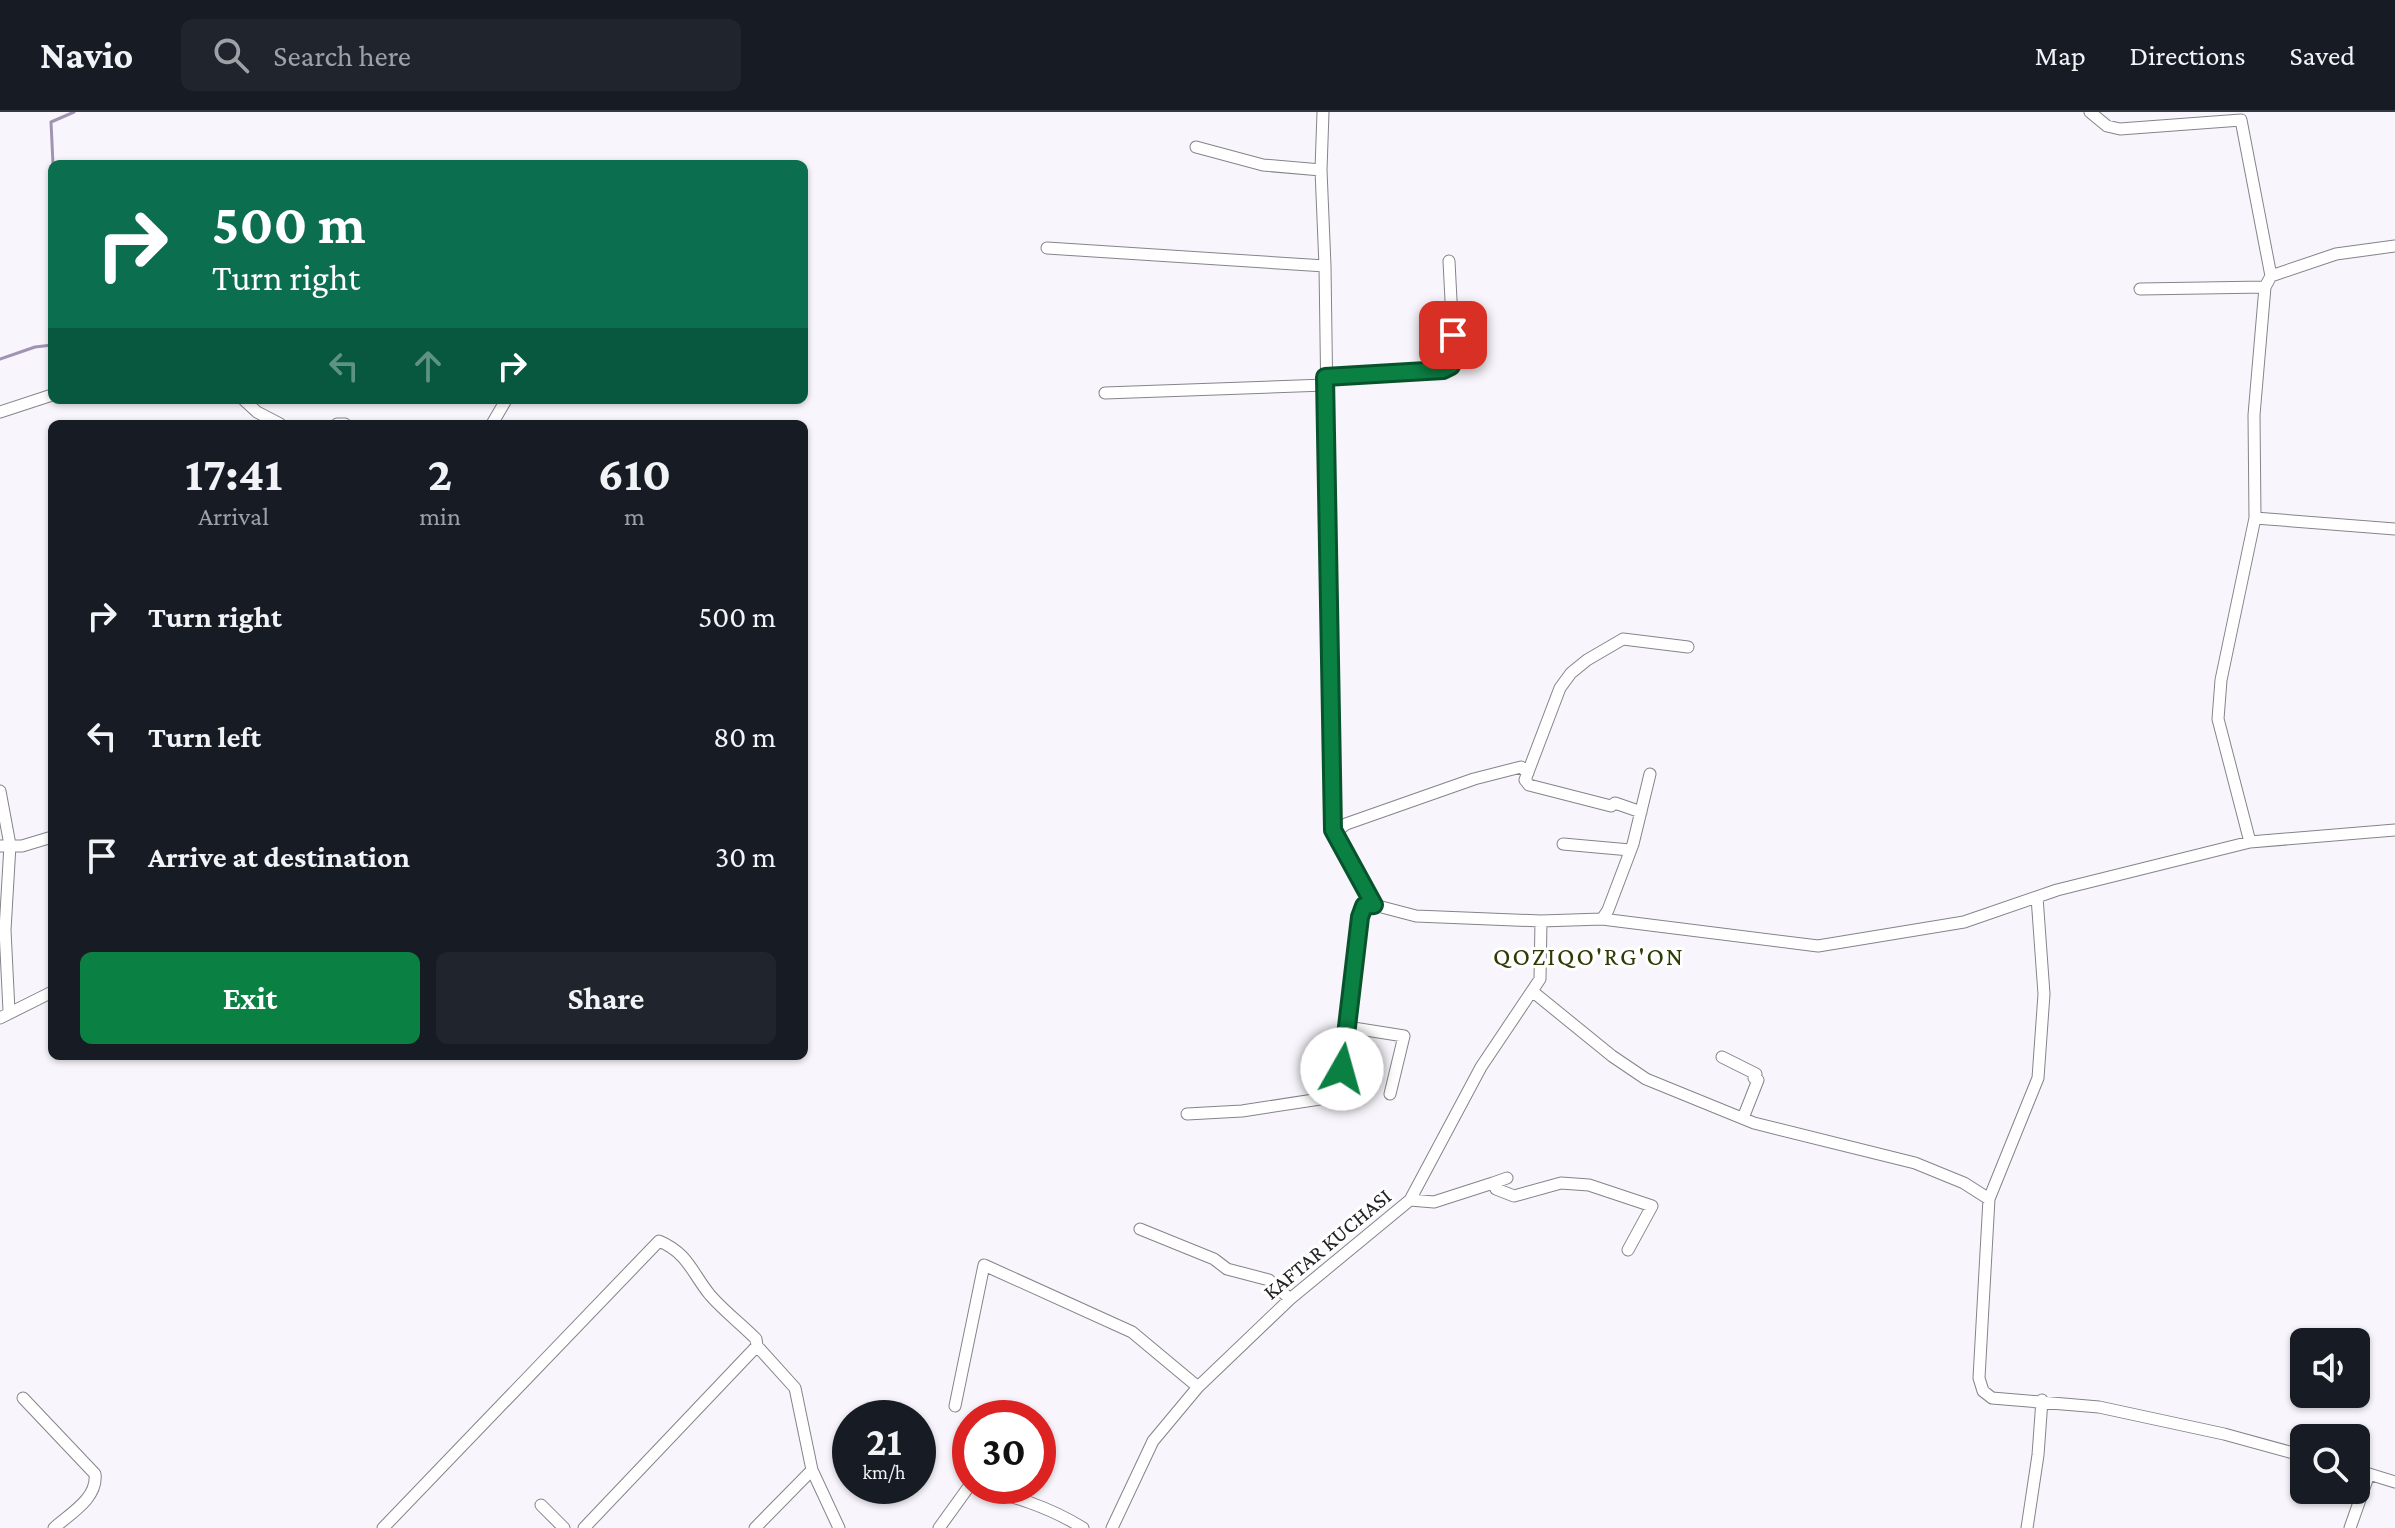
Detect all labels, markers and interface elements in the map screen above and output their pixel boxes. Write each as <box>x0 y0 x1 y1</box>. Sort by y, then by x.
search box <box>181 19 741 91</box>
icon: search <box>209 33 253 77</box>
text: Navio <box>40 34 133 76</box>
text: Search here <box>273 39 411 72</box>
text: Map <box>2035 40 2086 71</box>
text: Directions <box>2130 40 2245 71</box>
text: Saved <box>2289 40 2355 71</box>
icon: right <box>80 192 184 296</box>
text: 500 m <box>212 193 366 255</box>
text: Turn right <box>212 258 360 298</box>
pin <box>1419 301 1487 369</box>
icon: arrive <box>1431 313 1475 357</box>
icon: left <box>322 344 366 388</box>
icon: ahead <box>406 344 450 388</box>
icon: right <box>490 344 534 388</box>
text: 17:41 <box>185 447 282 500</box>
text: 2 <box>428 447 452 500</box>
text: 610 <box>598 447 671 500</box>
text: Arrival <box>198 502 269 531</box>
text: min <box>419 502 461 531</box>
text: m <box>624 502 645 531</box>
icon: right <box>80 594 124 638</box>
text: Turn right <box>148 600 282 633</box>
text: 500 m <box>698 600 776 633</box>
icon: left <box>80 714 124 758</box>
text: Turn left <box>148 720 261 753</box>
text: 80 m <box>713 720 776 753</box>
icon: arrive <box>80 834 124 878</box>
text: Arrive at destination <box>148 840 410 873</box>
text: 30 m <box>715 840 776 873</box>
district label: QOZIQO'RG'ON <box>1493 942 1685 971</box>
button: Exit <box>80 952 420 1044</box>
button: Share <box>436 952 776 1044</box>
position arrow <box>1300 1027 1384 1111</box>
street label: KAFTAR KUCHASI <box>1258 1183 1396 1305</box>
map controls <box>2290 1328 2370 1504</box>
button: sound <box>2290 1328 2370 1408</box>
speed limit sign: 30 <box>952 1400 1056 1504</box>
text: 21 <box>866 1419 902 1464</box>
button: search <box>2290 1424 2370 1504</box>
text: km/h <box>862 1461 906 1483</box>

